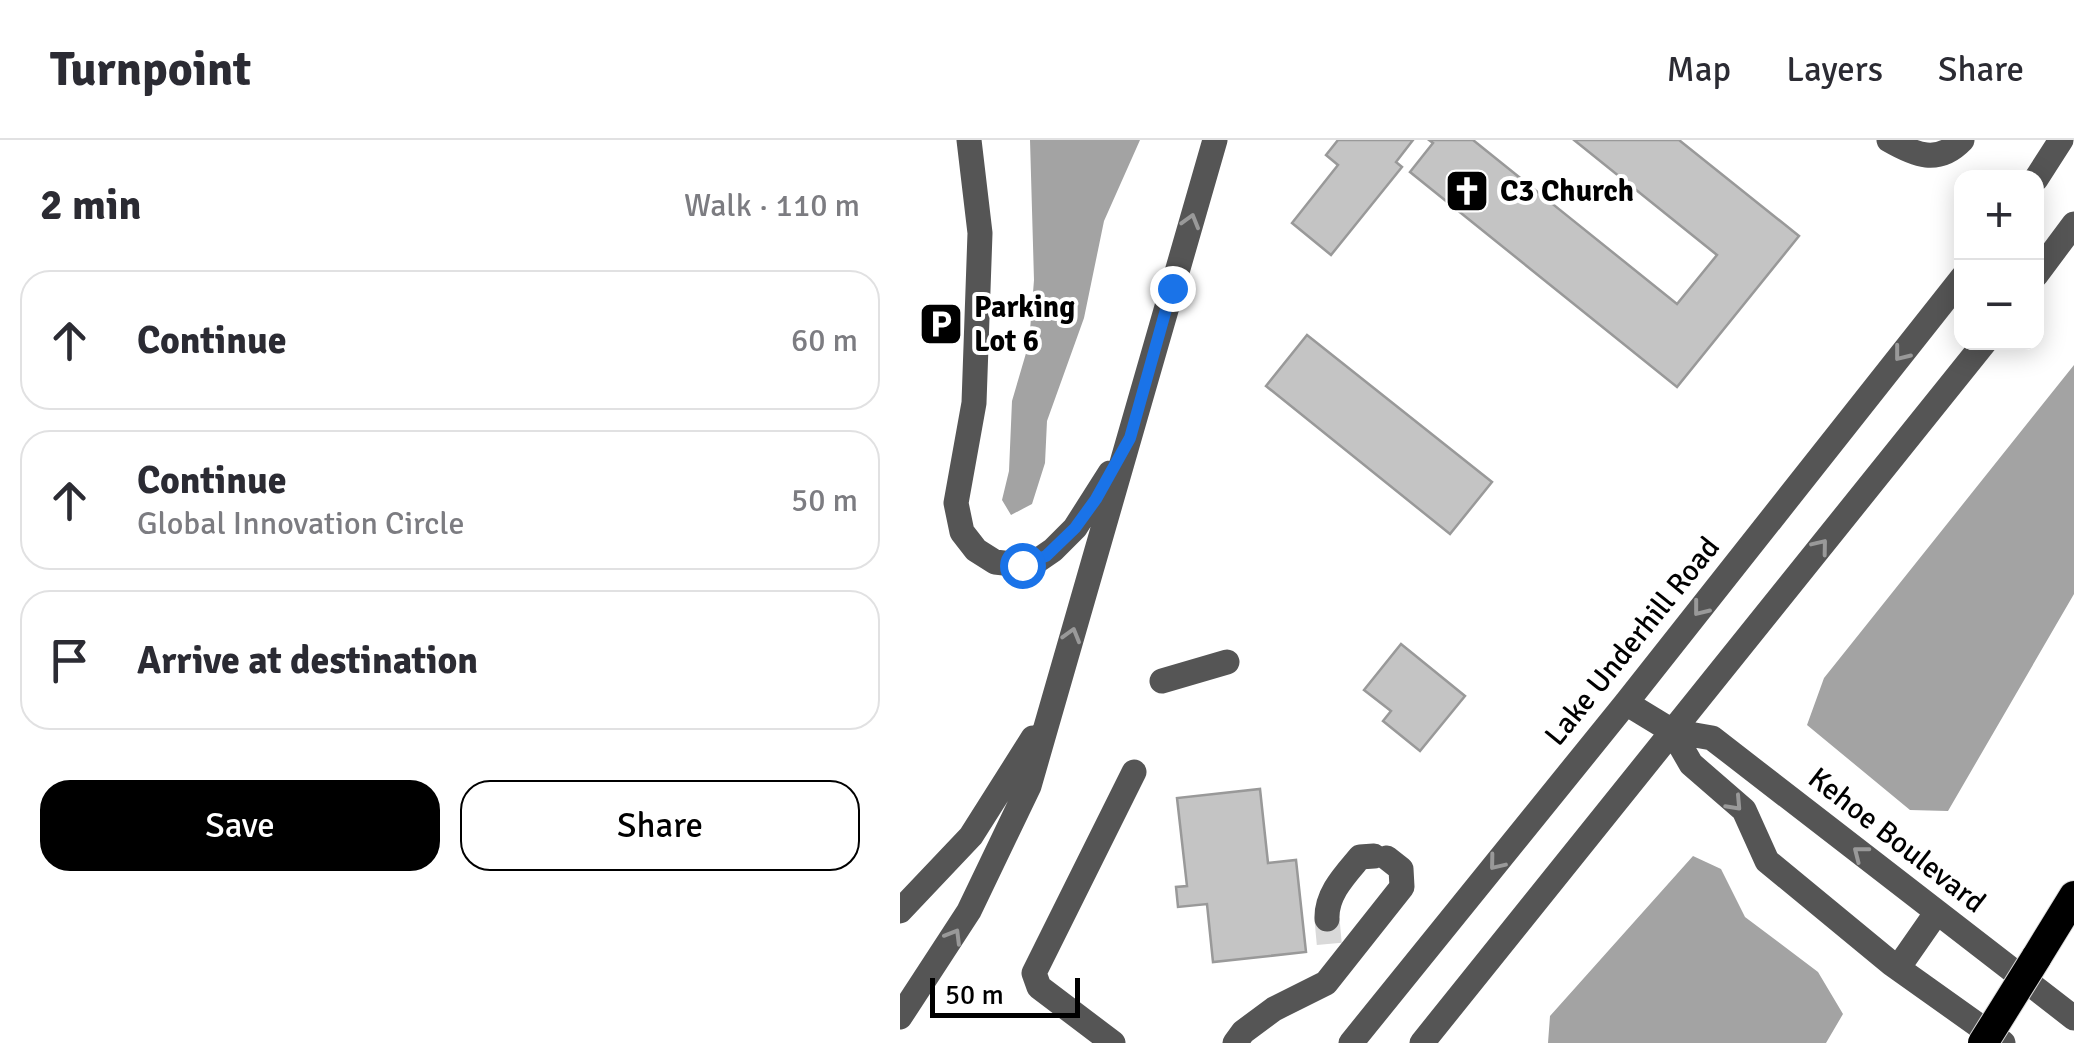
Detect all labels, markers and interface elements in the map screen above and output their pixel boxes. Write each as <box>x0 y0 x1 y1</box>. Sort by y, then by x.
text: Turnpoint <box>50 40 251 99</box>
text: Map <box>1667 48 1731 91</box>
text: Layers <box>1786 48 1883 91</box>
text: Share <box>1938 48 2024 91</box>
church icon: C3 Church <box>1444 168 1490 214</box>
map controls <box>1954 170 2044 350</box>
button: + <box>1954 170 2044 260</box>
place label: C3 Church <box>1500 173 1634 210</box>
text: 2 min <box>40 180 141 231</box>
text: Walk · 110 m <box>684 186 860 225</box>
one-way arrow <box>1179 213 1200 230</box>
button: − <box>1954 260 2044 350</box>
route end <box>1150 266 1196 312</box>
place label: Parking Lot 6 <box>974 289 1075 360</box>
parking icon: Parking Lot 6 <box>918 301 964 347</box>
icon: ahead <box>42 313 97 368</box>
text: Continue <box>137 317 287 364</box>
text: 60 m <box>791 321 858 360</box>
one-way arrow <box>1895 343 1913 361</box>
text: Continue <box>137 457 287 504</box>
icon: ahead <box>42 473 97 528</box>
text: 50 m <box>791 481 858 520</box>
text: Global Innovation Circle <box>137 504 464 543</box>
street label: Lake Underhill Road <box>1537 530 1728 753</box>
one-way arrow <box>1809 540 1827 558</box>
route start <box>1000 543 1046 589</box>
one-way arrow <box>1694 598 1712 616</box>
one-way arrow <box>1061 626 1082 644</box>
icon: arrive <box>42 633 97 688</box>
text: Arrive at destination <box>137 637 478 684</box>
street label: Kehoe Boulevard <box>1801 760 1993 921</box>
button: Save <box>40 780 440 871</box>
button: Share <box>460 780 860 871</box>
one-way arrow <box>1723 793 1741 811</box>
one-way arrow <box>1853 847 1871 864</box>
one-way arrow <box>1490 851 1508 869</box>
one-way arrow <box>942 928 961 946</box>
scale bar <box>930 973 1080 1018</box>
text: 50 m <box>945 978 1004 1012</box>

